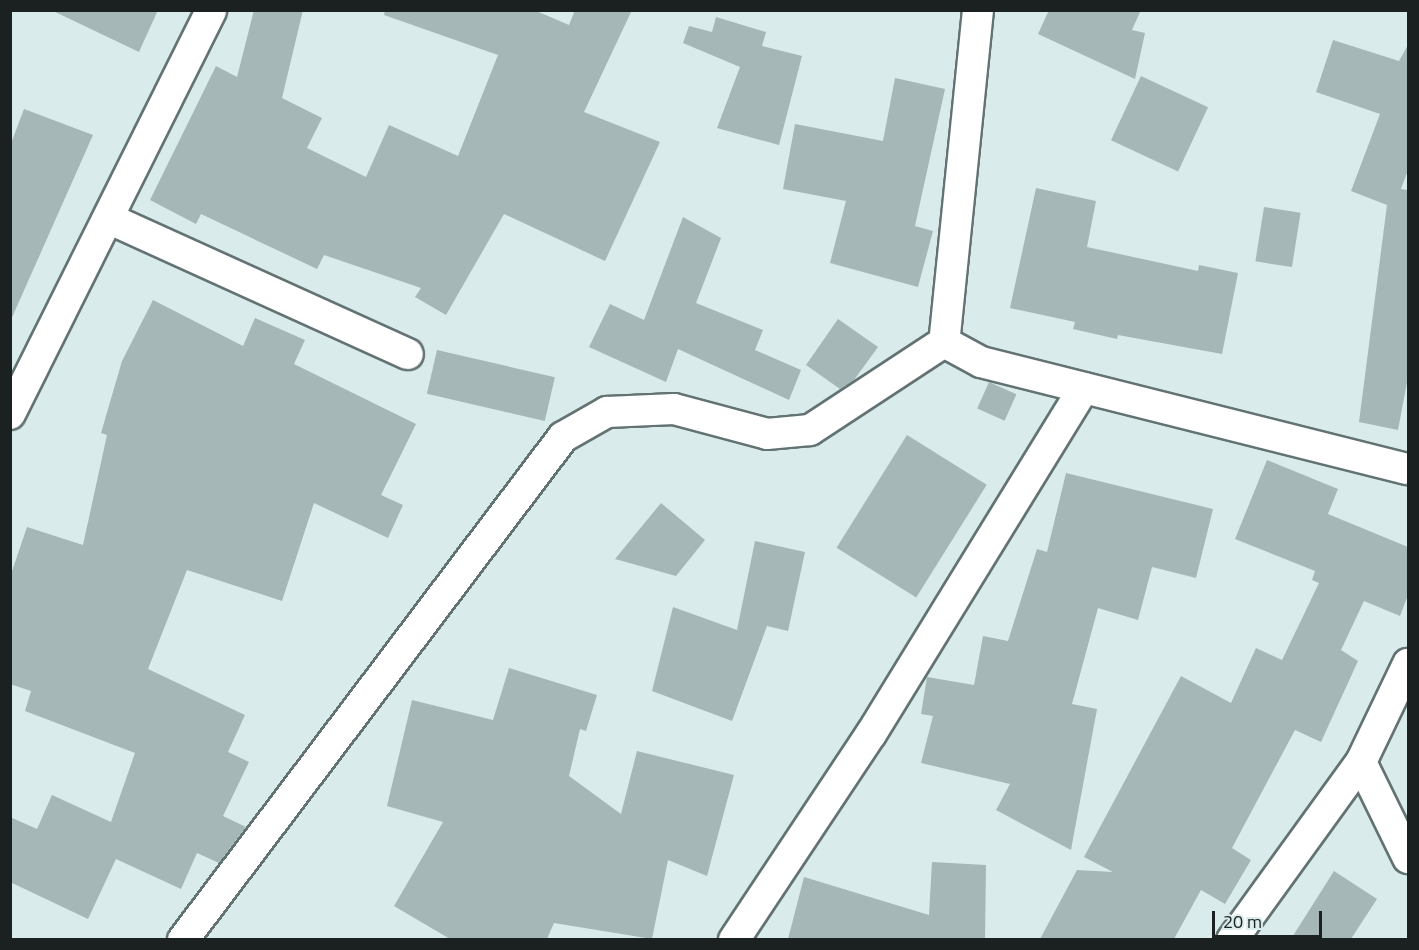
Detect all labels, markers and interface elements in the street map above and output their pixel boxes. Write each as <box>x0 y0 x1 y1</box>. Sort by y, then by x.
scale bar <box>1215 899 1324 937</box>
text: 20 m <box>1223 908 1262 935</box>

